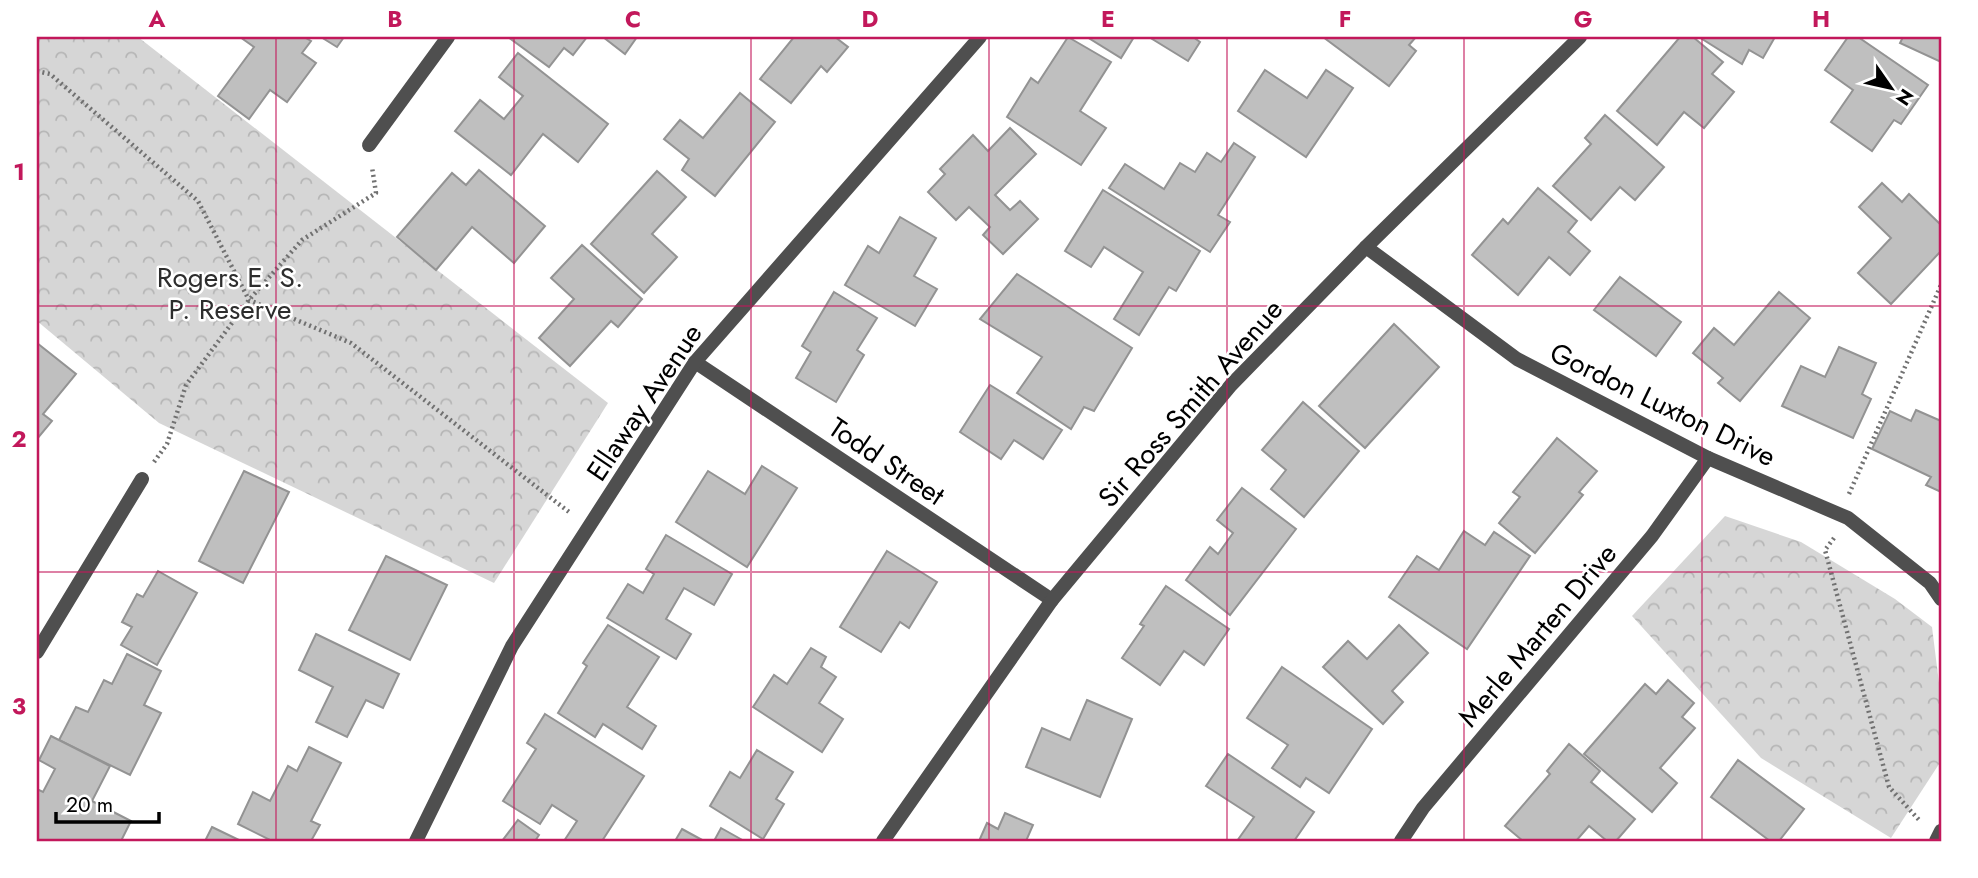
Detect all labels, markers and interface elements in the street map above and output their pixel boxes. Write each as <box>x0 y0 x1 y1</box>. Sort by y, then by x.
text: A <box>148 2 166 36</box>
text: B <box>387 2 403 36</box>
text: C <box>625 2 641 36</box>
text: D <box>862 2 879 36</box>
text: E <box>1101 2 1115 36</box>
text: F <box>1339 2 1351 36</box>
text: G <box>1574 2 1592 36</box>
text: H <box>1812 2 1830 36</box>
north arrow <box>1856 52 1926 122</box>
text: N <box>1889 83 1920 111</box>
text: 1 <box>13 155 25 189</box>
park label: Rogers E. S. P. Reserve <box>157 257 303 330</box>
street label: Sir Ross Smith Avenue <box>1088 290 1292 516</box>
street label: Ellaway Avenue <box>577 315 712 489</box>
street label: Gordon Luxton Drive <box>1543 332 1783 477</box>
street label: Todd Street <box>820 407 953 516</box>
text: 2 <box>11 422 27 456</box>
street label: Merle Marten Drive <box>1448 535 1626 736</box>
text: 3 <box>12 689 26 723</box>
scale bar <box>56 780 159 824</box>
text: 20 m <box>66 790 113 820</box>

